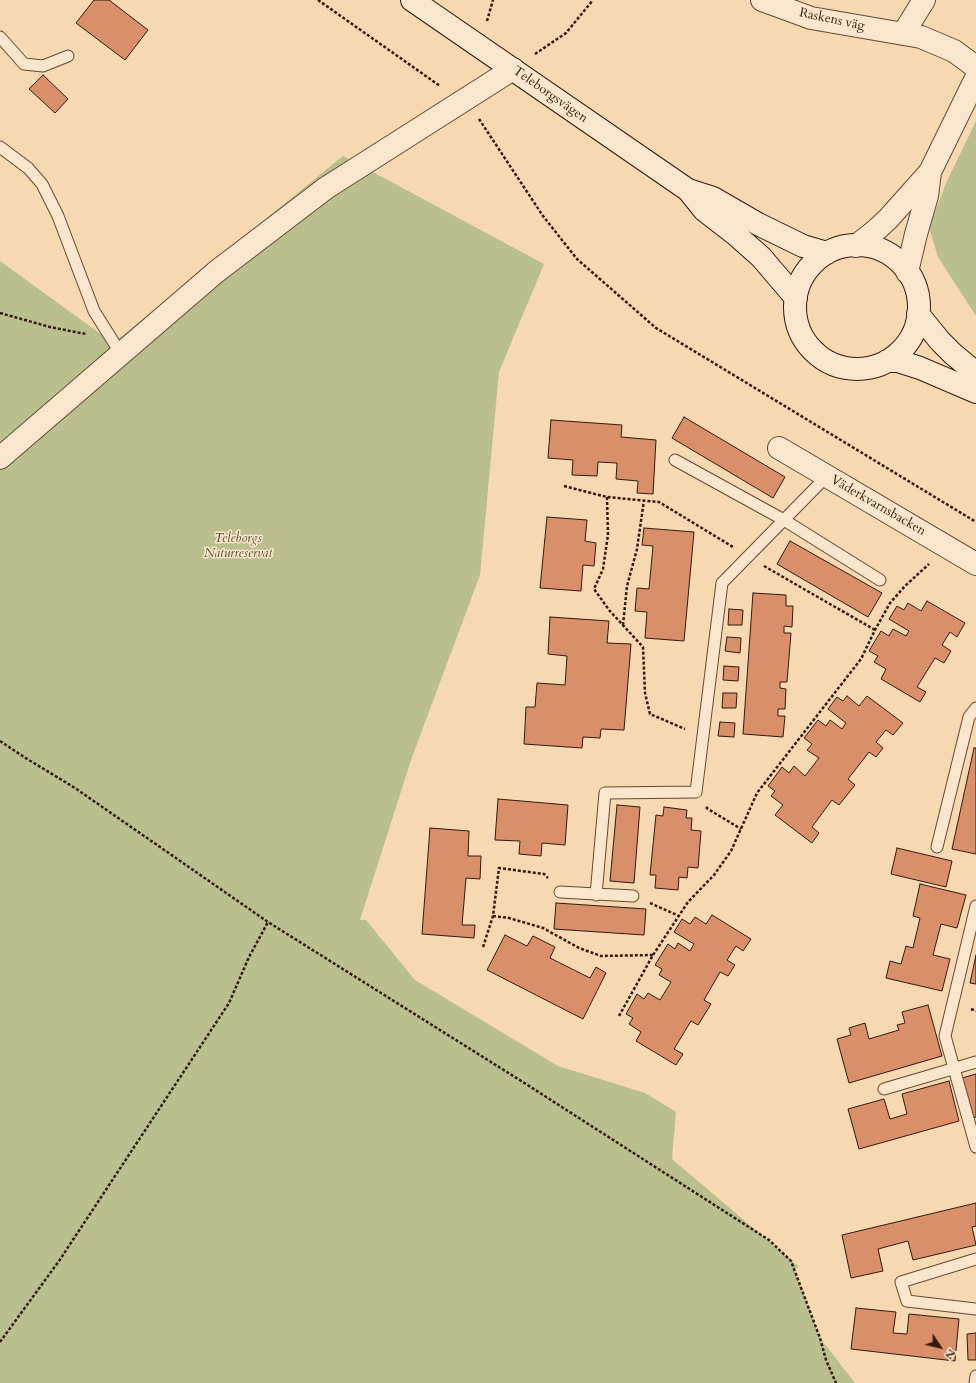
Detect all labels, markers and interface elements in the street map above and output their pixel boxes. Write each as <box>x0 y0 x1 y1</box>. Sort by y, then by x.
street label: Raskens väg <box>798 5 866 35</box>
street label: Teleborgsvägen <box>510 63 590 127</box>
street label: Väderkvarnsbacken <box>828 472 928 540</box>
park label: Teleborgs Naturreservat <box>204 531 272 562</box>
north arrow <box>920 1327 960 1367</box>
text: N <box>941 1346 959 1362</box>

